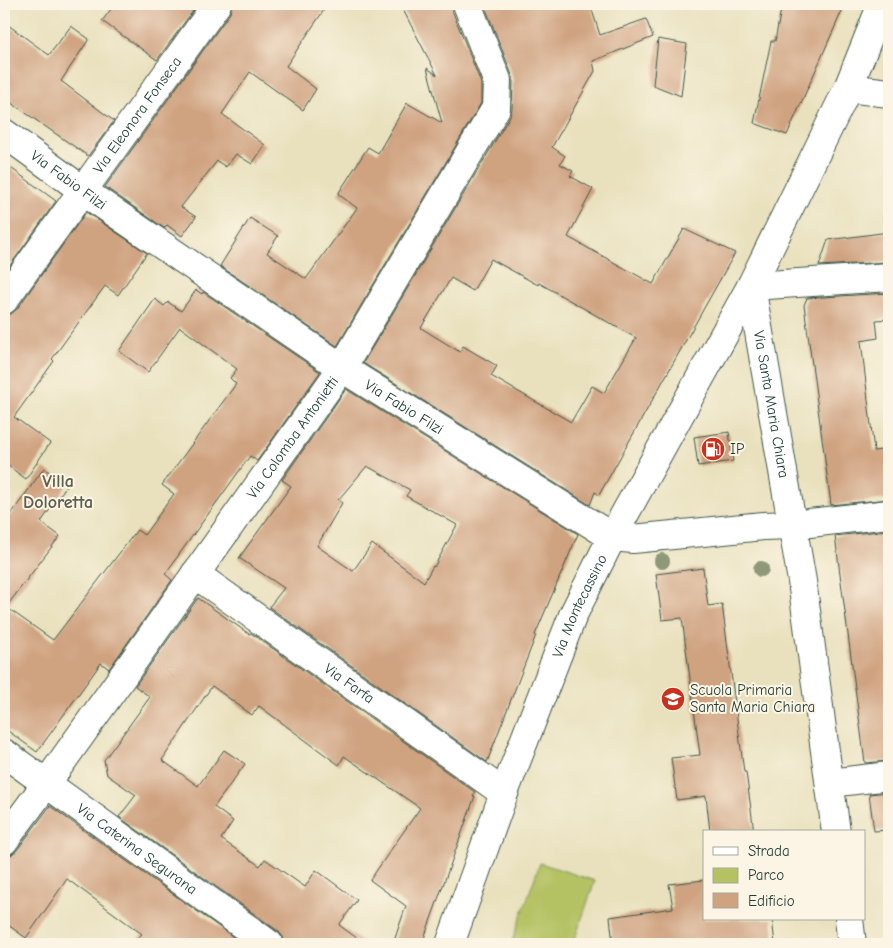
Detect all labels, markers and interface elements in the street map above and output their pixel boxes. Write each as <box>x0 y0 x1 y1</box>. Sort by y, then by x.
street label: Via Eleonora Fonseca <box>89 53 185 177</box>
street label: Via Fabio Filzi <box>27 146 110 214</box>
street label: Via Santa Maria Chiara <box>750 329 793 479</box>
street label: Via Colomba Antonietti <box>243 373 342 502</box>
street label: Via Fabio Filzi <box>361 376 447 438</box>
fuel station icon: IP <box>700 436 726 462</box>
place label: IP <box>730 440 745 458</box>
district label: Villa Doloretta <box>23 471 93 513</box>
street label: Via Montecassino <box>548 551 611 660</box>
street label: Via Farfa <box>321 659 378 707</box>
place label: Scuola Primaria Santa Maria Chiara <box>690 681 815 716</box>
school or university icon: Scuola Primaria Santa Maria Chiara <box>660 686 686 712</box>
street label: Via Caterina Segurana <box>73 800 201 898</box>
legend <box>703 830 866 920</box>
text: Strada <box>748 842 790 860</box>
text: Parco <box>748 866 784 884</box>
text: Edificio <box>748 892 795 910</box>

